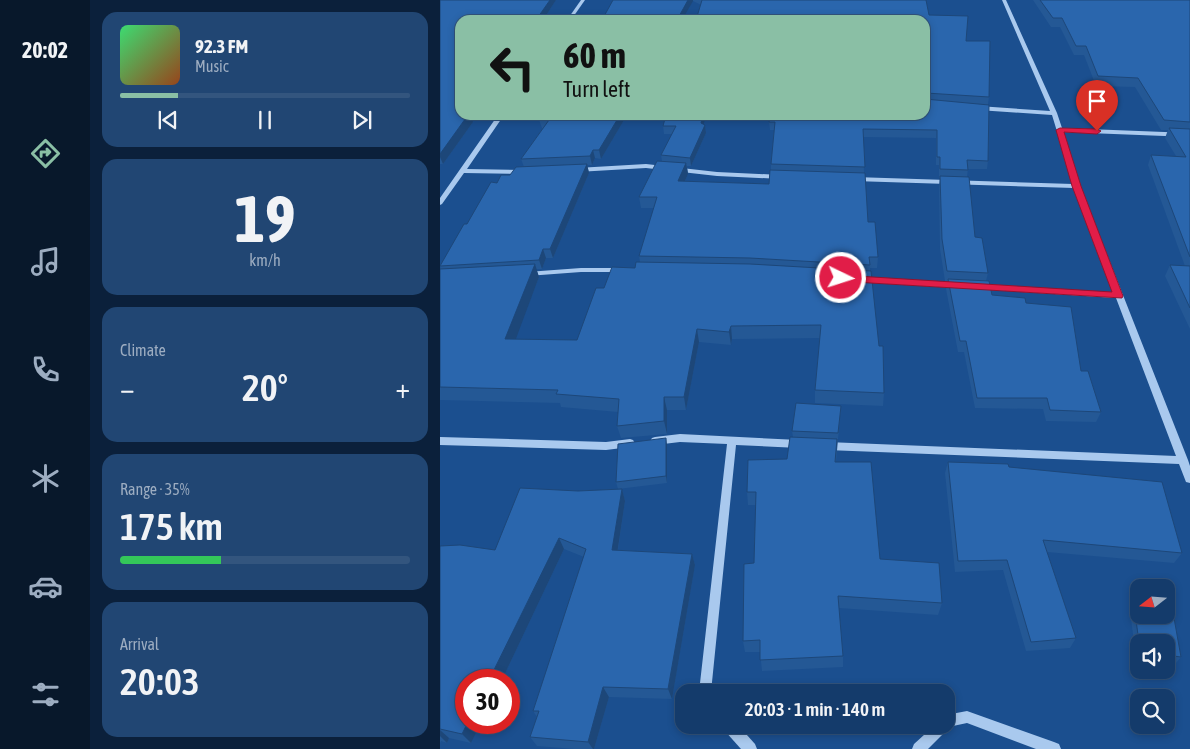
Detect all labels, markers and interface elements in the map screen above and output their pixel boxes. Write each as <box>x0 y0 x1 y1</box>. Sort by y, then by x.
text: 92.3 FM <box>195 35 248 57</box>
icon: left <box>480 35 545 100</box>
text: 60 m <box>563 35 626 75</box>
text: 20:02 <box>22 37 68 63</box>
text: Music <box>195 57 229 75</box>
text: Turn left <box>563 76 630 102</box>
pin <box>1076 80 1118 131</box>
icon: arrive <box>1083 87 1111 115</box>
icon: previous <box>154 106 182 134</box>
icon: pause <box>251 106 279 134</box>
icon: next <box>348 106 376 134</box>
icon: directions <box>28 136 63 171</box>
text: 19 <box>234 181 296 256</box>
icon: music <box>28 244 63 279</box>
text: km/h <box>249 251 281 269</box>
position arrow <box>814 251 866 303</box>
text: Climate <box>120 341 166 359</box>
icon: phone <box>28 352 63 387</box>
text: 20° <box>242 366 288 409</box>
text: − <box>120 372 135 404</box>
text: + <box>395 372 410 404</box>
icon: climate <box>28 461 63 496</box>
text: Range · 35% <box>120 480 190 498</box>
text: 175 km <box>120 505 223 548</box>
icon: car <box>28 569 63 604</box>
north arrow <box>1130 579 1175 624</box>
map controls <box>1130 579 1175 734</box>
button: sound <box>1130 634 1175 679</box>
text: Arrival <box>120 635 159 653</box>
text: 20:03 <box>120 660 200 703</box>
speed limit sign: 30 <box>455 669 520 734</box>
icon: filters <box>28 677 63 712</box>
button: search <box>1130 689 1175 734</box>
text: 20:03 · 1 min · 140 m <box>745 698 885 720</box>

